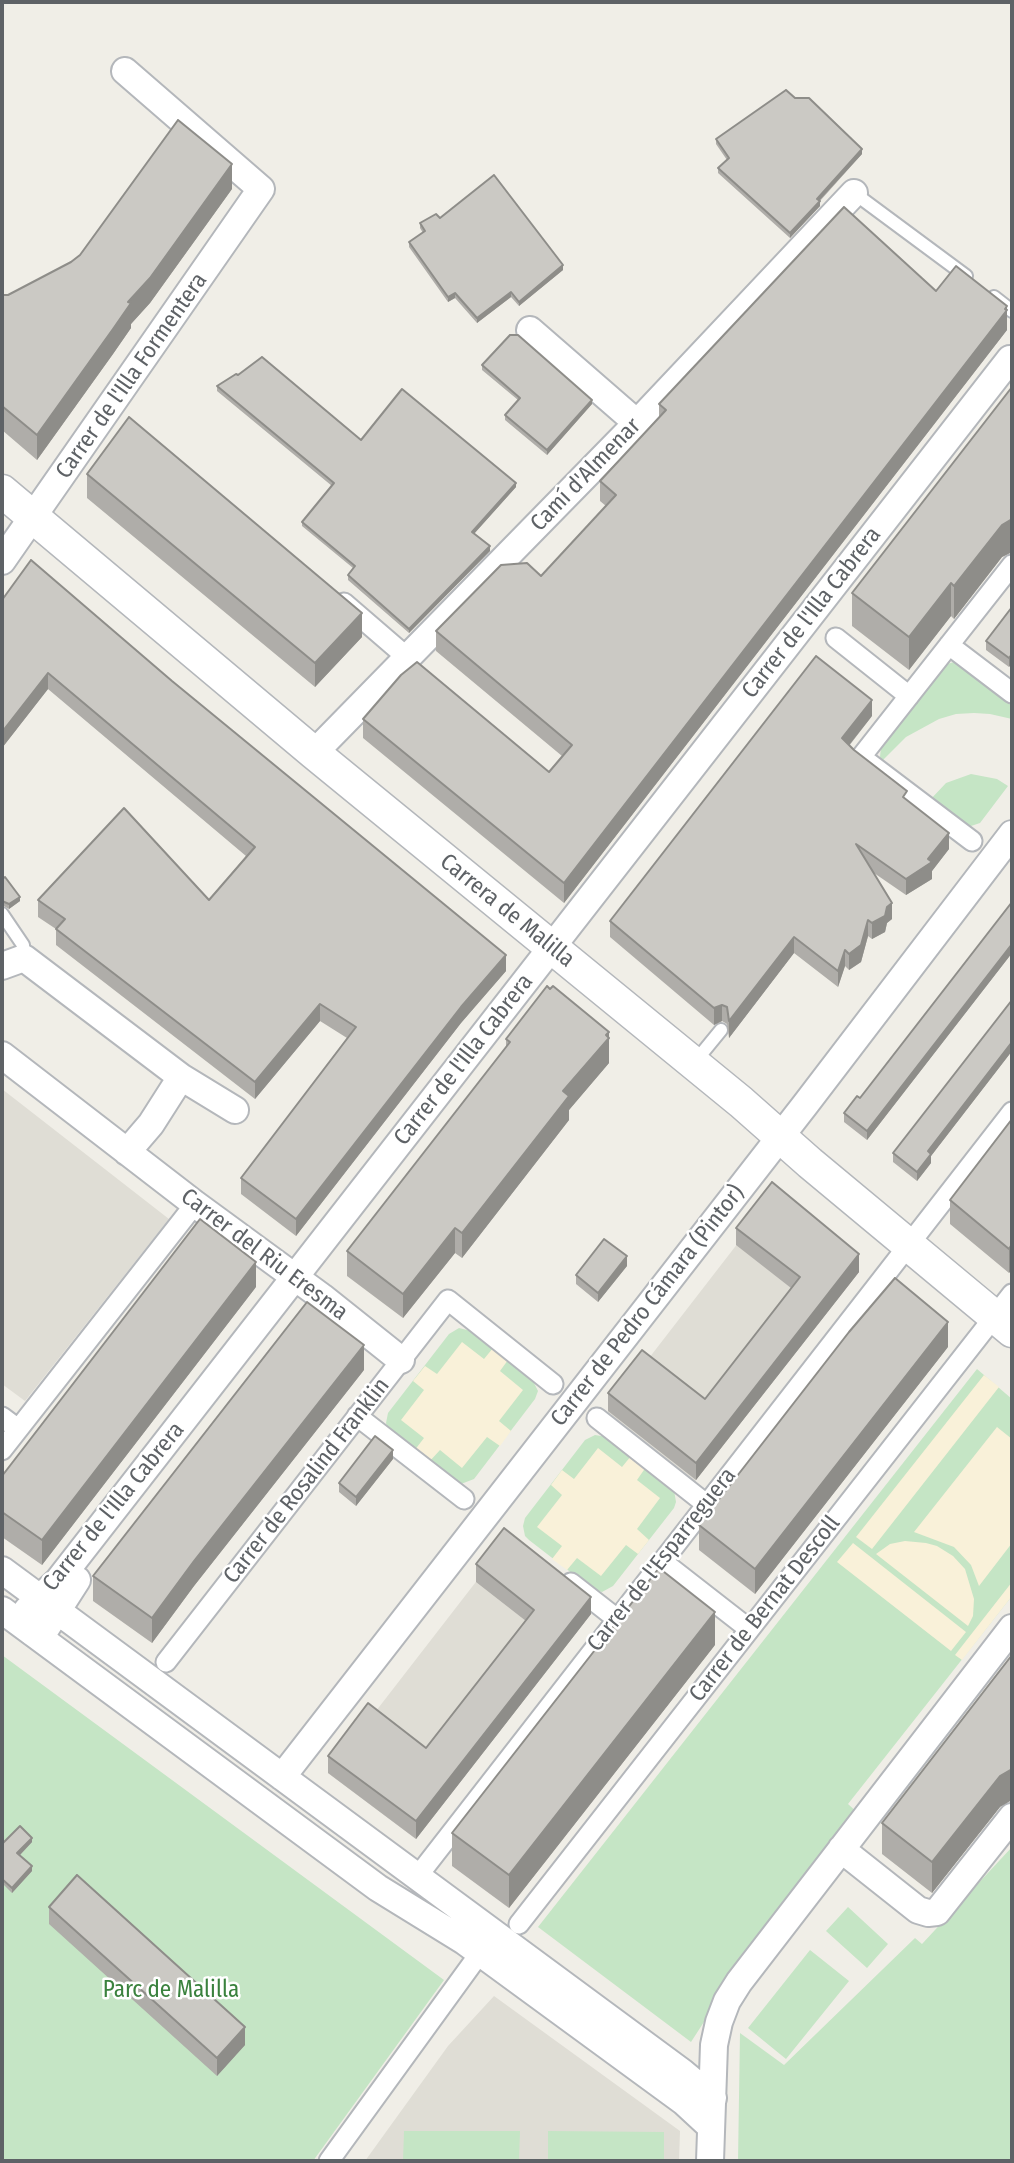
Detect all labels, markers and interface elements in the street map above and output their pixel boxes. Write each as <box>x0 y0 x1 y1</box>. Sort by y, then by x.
street label: Carrer de l'Illa Formentera <box>50 268 214 484</box>
street label: Camí d'Almenar <box>525 413 647 537</box>
street label: Carrer de l'Illa Cabrera <box>737 522 887 704</box>
street label: Carrera de Malilla <box>434 848 580 974</box>
street label: Carrer de l'Illa Cabrera <box>389 969 539 1151</box>
street label: Carrer de Pedro Cámara (Pintor) <box>545 1180 751 1432</box>
street label: Carrer del Riu Eresma <box>175 1183 353 1327</box>
street label: Carrer de Rosalind Franklin <box>218 1373 396 1589</box>
street label: Carrer de l'Illa Cabrera <box>37 1417 191 1597</box>
street label: Carrer de l'Esparreguera <box>582 1463 742 1657</box>
street label: Carrer de Bernat Descoll <box>684 1510 846 1708</box>
park label: Parc de Malilla <box>103 1977 239 2005</box>

